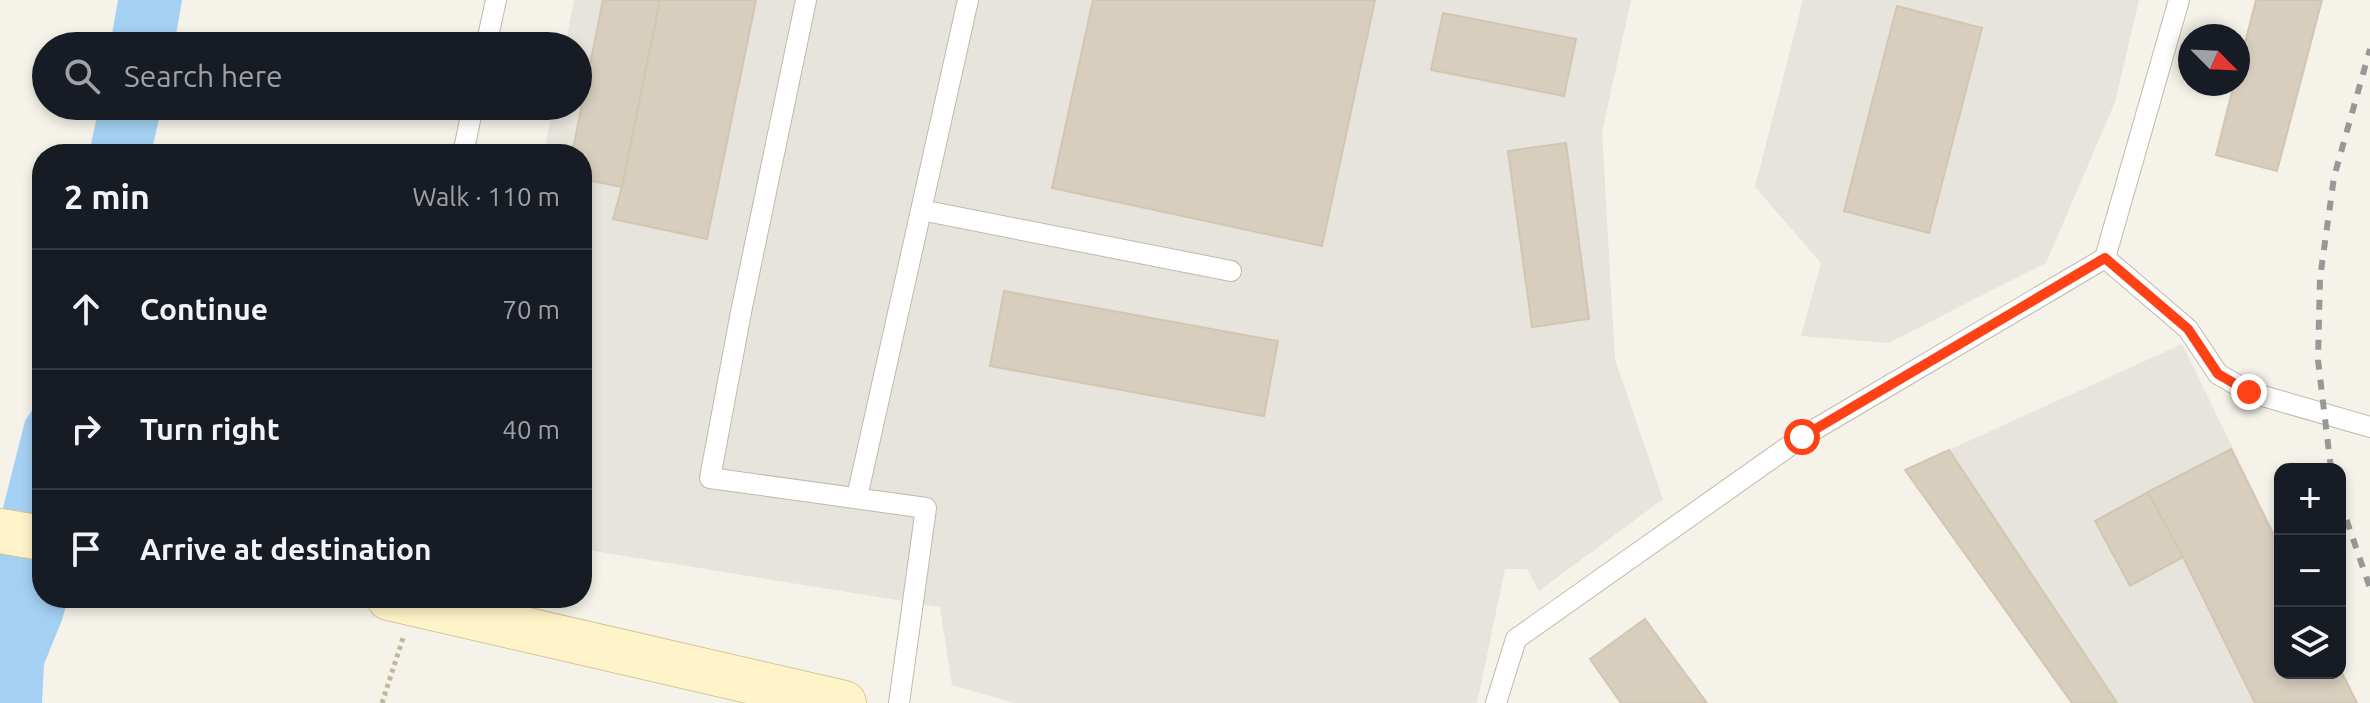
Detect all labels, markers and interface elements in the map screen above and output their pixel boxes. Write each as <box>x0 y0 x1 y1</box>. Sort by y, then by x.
north arrow <box>2178 24 2250 96</box>
search box <box>32 32 592 120</box>
icon: search <box>60 54 104 98</box>
text: Search here <box>124 59 283 93</box>
text: 2 min <box>64 177 150 215</box>
text: Walk · 110 m <box>412 182 560 211</box>
icon: ahead <box>64 287 108 331</box>
text: Continue <box>140 292 268 326</box>
text: 70 m <box>502 295 560 324</box>
route end <box>2231 374 2267 410</box>
icon: right <box>64 407 108 451</box>
text: Turn right <box>140 412 280 446</box>
text: 40 m <box>502 415 560 444</box>
route start <box>1784 419 1820 455</box>
map controls <box>2274 463 2346 679</box>
button: + <box>2274 463 2346 535</box>
icon: arrive <box>64 527 108 571</box>
text: Arrive at destination <box>140 532 432 566</box>
button: − <box>2274 535 2346 607</box>
button: layers <box>2274 607 2346 679</box>

